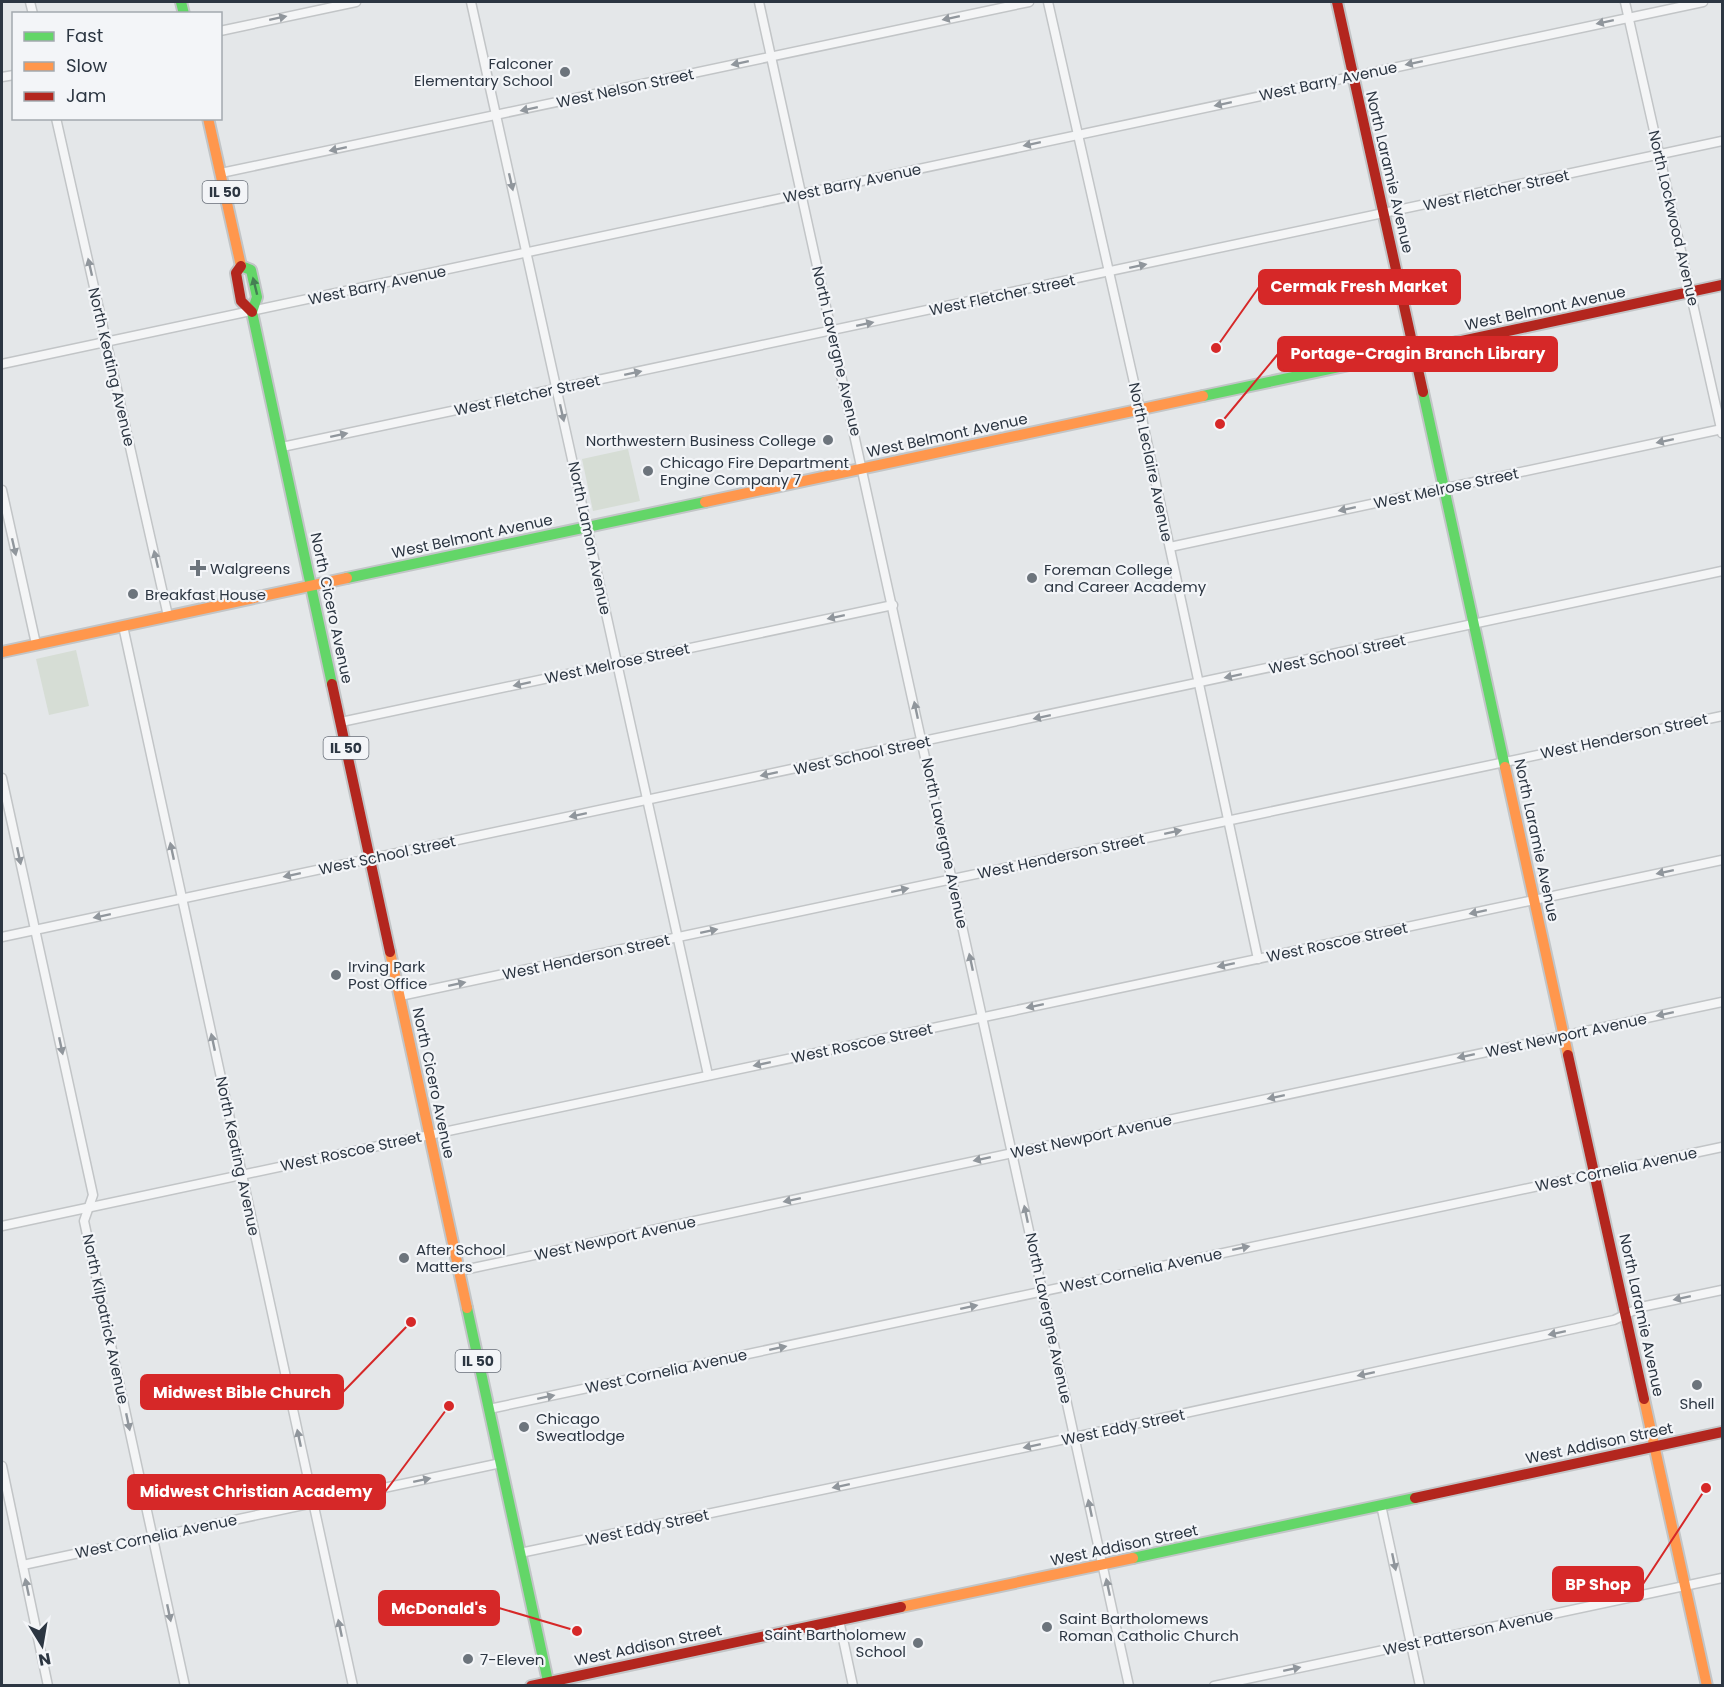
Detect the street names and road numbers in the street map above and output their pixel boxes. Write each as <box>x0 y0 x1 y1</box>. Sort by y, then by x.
street label: West Barry Avenue <box>1257 56 1399 106</box>
street label: West Nelson Street <box>554 63 696 113</box>
street label: North Laramie Avenue <box>1361 89 1419 255</box>
street label: North Lockwood Avenue <box>1644 128 1704 308</box>
street label: West Barry Avenue <box>781 158 923 208</box>
street label: West Fletcher Street <box>1421 164 1571 216</box>
road number: IL 50 <box>202 181 248 203</box>
street label: West Barry Avenue <box>306 260 448 310</box>
street label: North Lavergne Avenue <box>807 264 867 438</box>
street label: West Fletcher Street <box>927 269 1077 321</box>
street label: West Belmont Avenue <box>1463 281 1627 335</box>
street label: North Keating Avenue <box>83 285 141 449</box>
street label: West Fletcher Street <box>452 369 602 421</box>
street label: North Leclaire Avenue <box>1124 380 1178 544</box>
street label: West Belmont Avenue <box>865 408 1029 462</box>
street label: North Lamon Avenue <box>563 459 617 617</box>
street label: West Melrose Street <box>1372 462 1520 514</box>
street label: West Belmont Avenue <box>390 509 554 563</box>
street label: North Cicero Avenue <box>306 530 358 686</box>
street label: West School Street <box>1267 629 1407 679</box>
street label: West Melrose Street <box>543 637 691 689</box>
street label: West Henderson Street <box>1538 708 1710 764</box>
street label: West School Street <box>792 730 932 780</box>
road number: IL 50 <box>324 737 368 759</box>
street label: North Lavergne Avenue <box>917 756 973 930</box>
street label: North Laramie Avenue <box>1509 757 1565 923</box>
street label: West Henderson Street <box>975 828 1147 884</box>
street label: West School Street <box>317 830 457 880</box>
street label: West Roscoe Street <box>1265 917 1409 967</box>
street label: West Henderson Street <box>500 929 672 985</box>
street label: North Cicero Avenue <box>408 1005 460 1161</box>
street label: West Newport Avenue <box>1483 1008 1649 1062</box>
street label: West Roscoe Street <box>790 1018 934 1068</box>
street label: North Keating Avenue <box>211 1074 265 1238</box>
street label: West Newport Avenue <box>1008 1109 1174 1163</box>
street label: West Roscoe Street <box>279 1126 423 1176</box>
street label: West Cornelia Avenue <box>1533 1142 1699 1196</box>
street label: West Newport Avenue <box>532 1211 698 1265</box>
street label: North Lavergne Avenue <box>1021 1231 1077 1405</box>
street label: North Kilpatrick Avenue <box>78 1232 134 1406</box>
street label: North Laramie Avenue <box>1614 1232 1670 1398</box>
street label: West Cornelia Avenue <box>1058 1243 1224 1297</box>
street label: West Cornelia Avenue <box>583 1344 749 1398</box>
road number: IL 50 <box>456 1350 500 1372</box>
street label: West Eddy Street <box>1059 1404 1187 1450</box>
street label: West Addison Street <box>1523 1417 1675 1469</box>
street label: West Eddy Street <box>583 1504 711 1550</box>
street label: West Cornelia Avenue <box>73 1509 239 1563</box>
street label: West Addison Street <box>1048 1519 1200 1571</box>
street label: West Patterson Avenue <box>1381 1604 1555 1660</box>
street label: West Addison Street <box>572 1619 724 1671</box>

